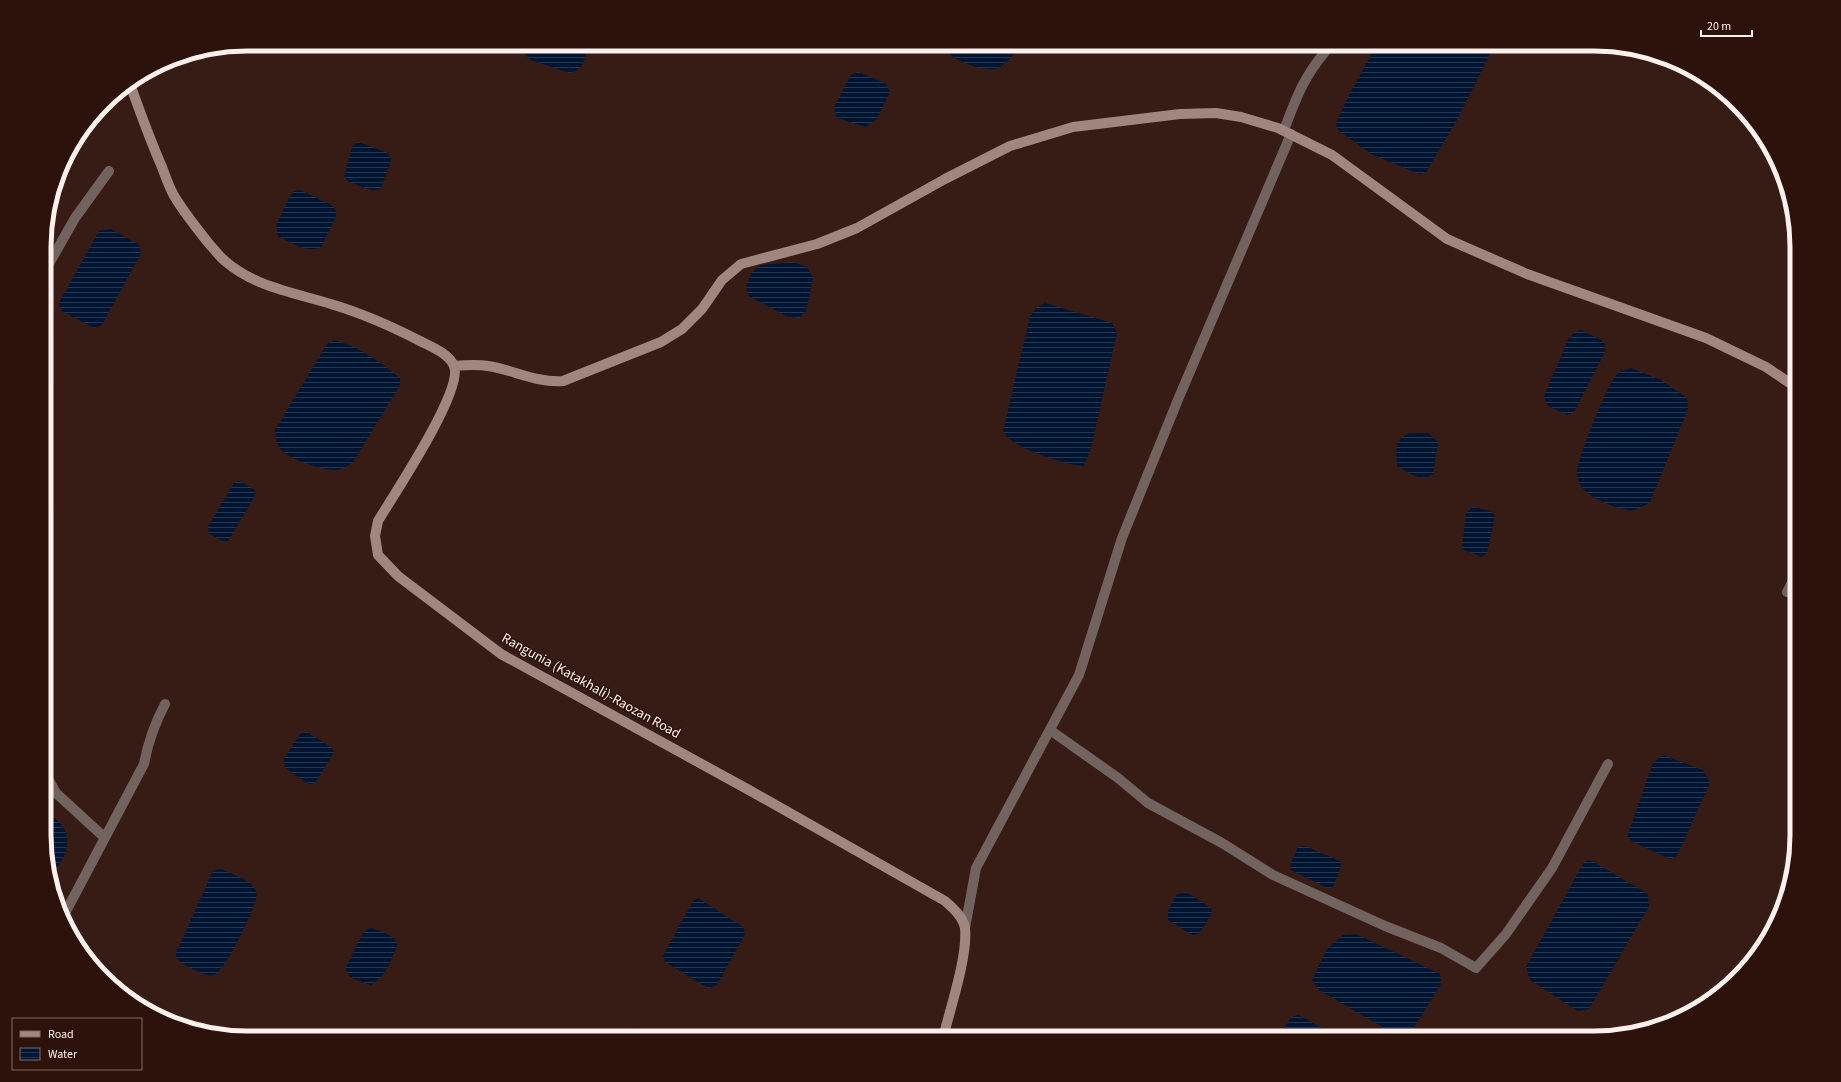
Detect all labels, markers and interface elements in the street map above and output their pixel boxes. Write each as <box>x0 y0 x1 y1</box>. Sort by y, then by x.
scale bar <box>1701 12 1752 38</box>
text: 20 m <box>1707 18 1731 35</box>
street label: Rangunia (Katakhali)-Raozan Road <box>498 628 684 744</box>
legend <box>12 1018 142 1070</box>
text: Road <box>48 1026 74 1043</box>
text: Water <box>48 1046 78 1063</box>

